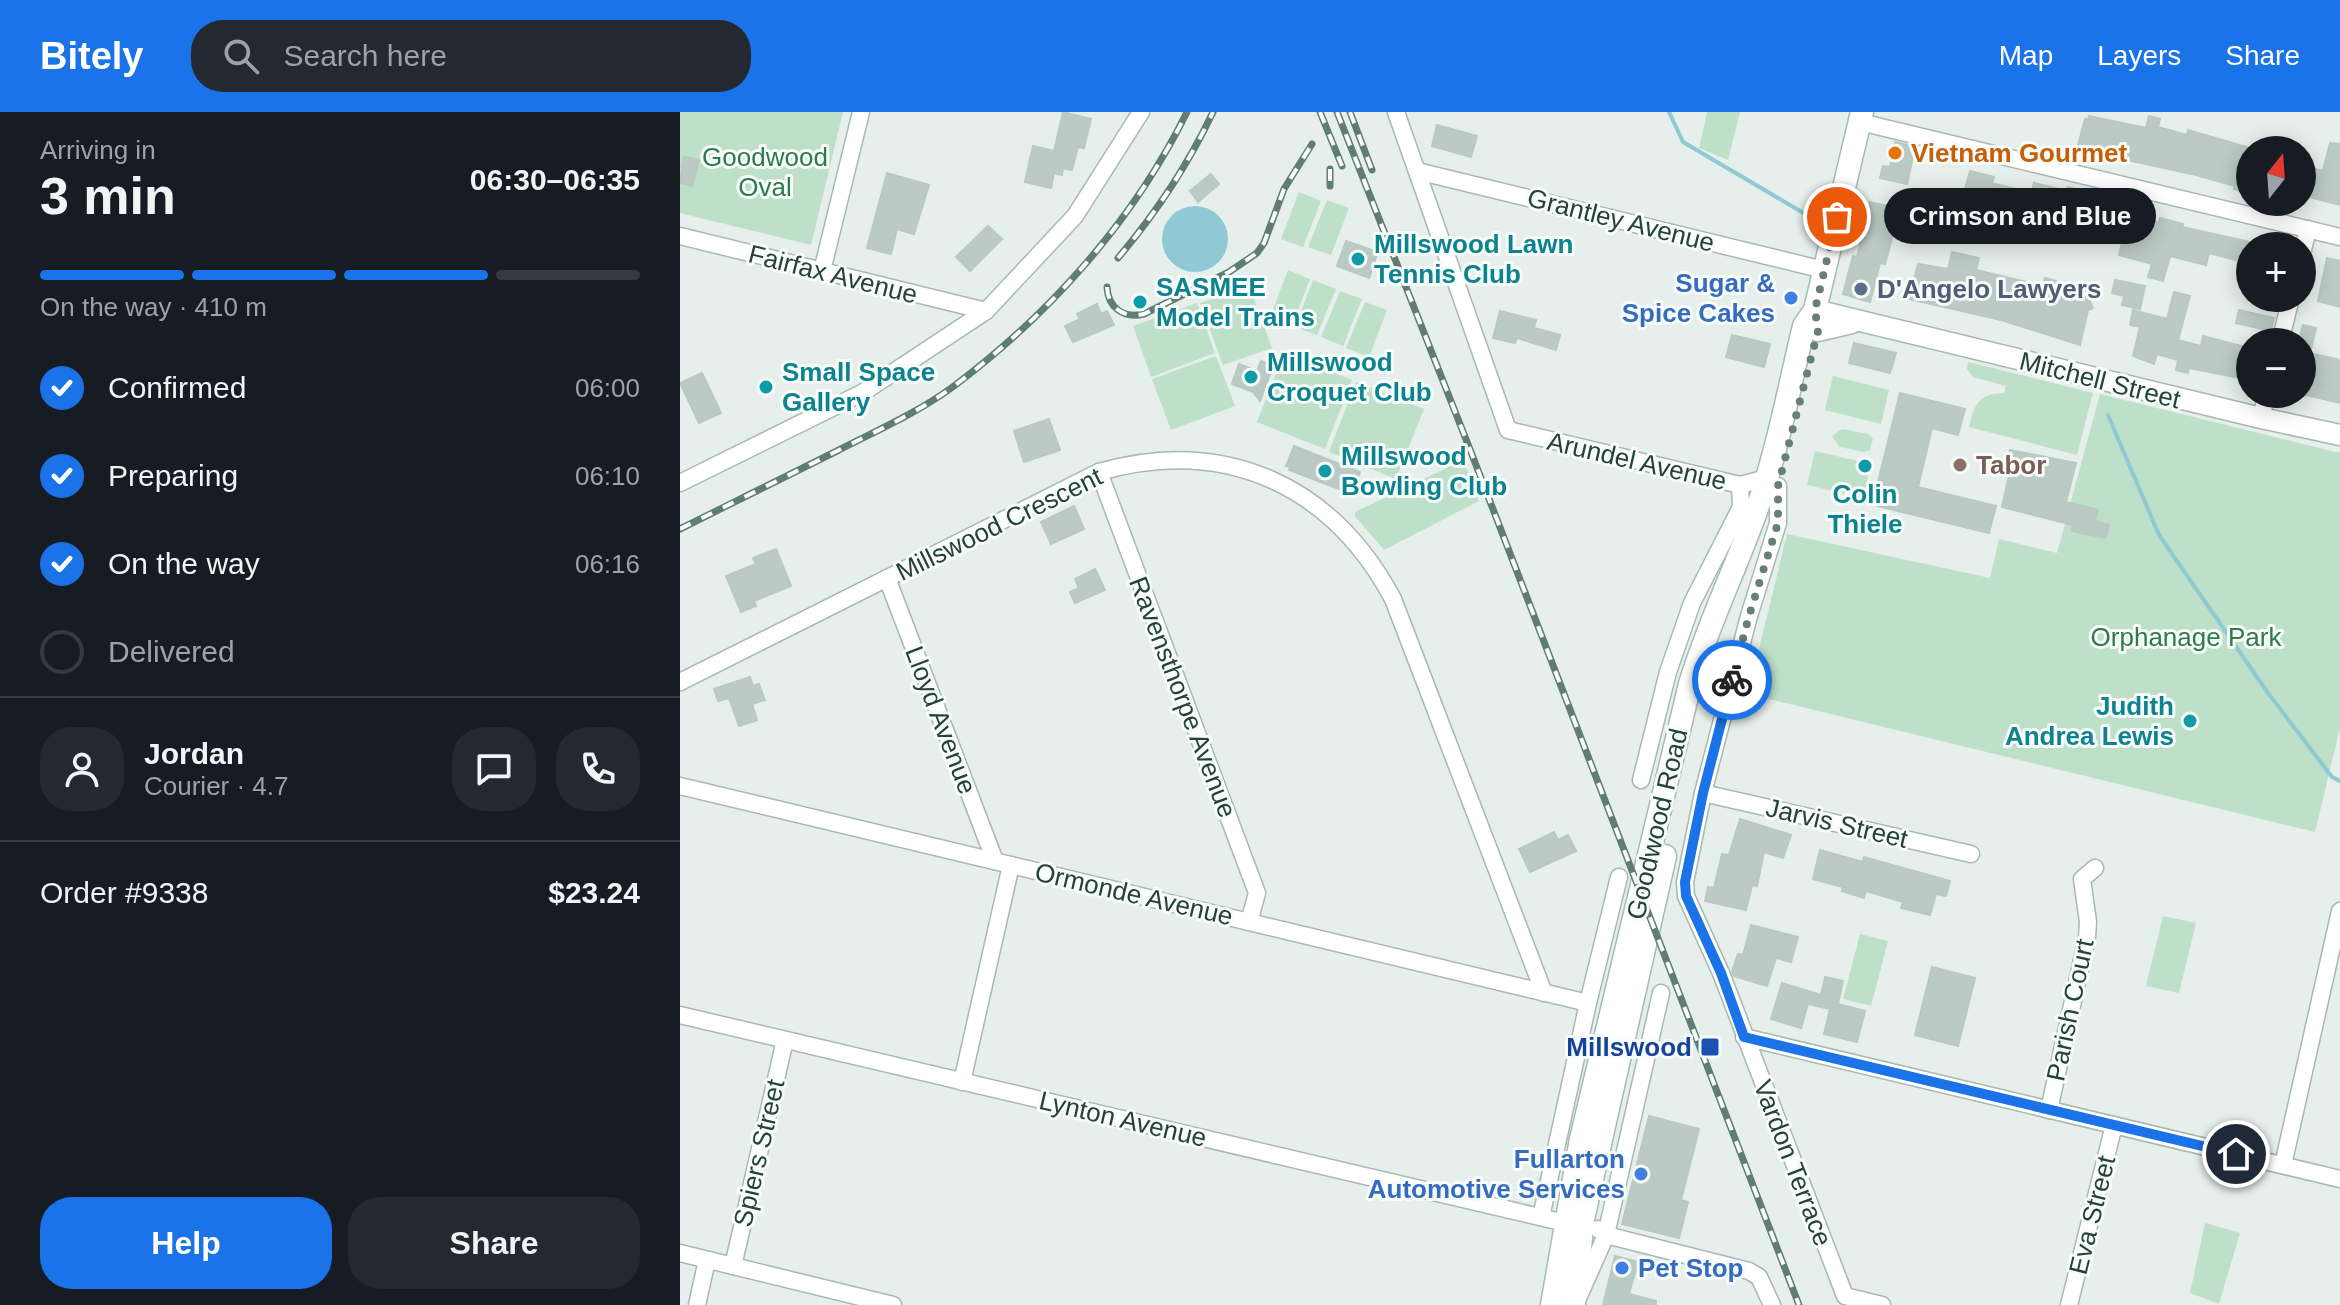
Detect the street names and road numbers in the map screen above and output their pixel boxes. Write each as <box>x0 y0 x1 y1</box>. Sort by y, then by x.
street label: Grantley Avenue <box>1524 182 1718 258</box>
street label: Fairfax Avenue <box>745 239 921 309</box>
street label: Mitchell Street <box>2016 346 2184 415</box>
street label: Arundel Avenue <box>1544 426 1730 496</box>
street label: Millswood Crescent <box>891 461 1108 587</box>
street label: Ravensthorpe Avenue <box>1123 572 1243 822</box>
street label: Lloyd Avenue <box>899 642 983 798</box>
street label: Goodwood Road <box>1620 726 1694 922</box>
street label: Jarvis Street <box>1763 792 1912 854</box>
street label: Ormonde Avenue <box>1032 857 1236 931</box>
street label: Parish Court <box>2040 935 2100 1084</box>
street label: Spiers Street <box>727 1076 791 1230</box>
street label: Vardon Terrace <box>1748 1076 1838 1250</box>
street label: Lynton Avenue <box>1037 1085 1209 1153</box>
street label: Eva Street <box>2063 1152 2121 1278</box>

